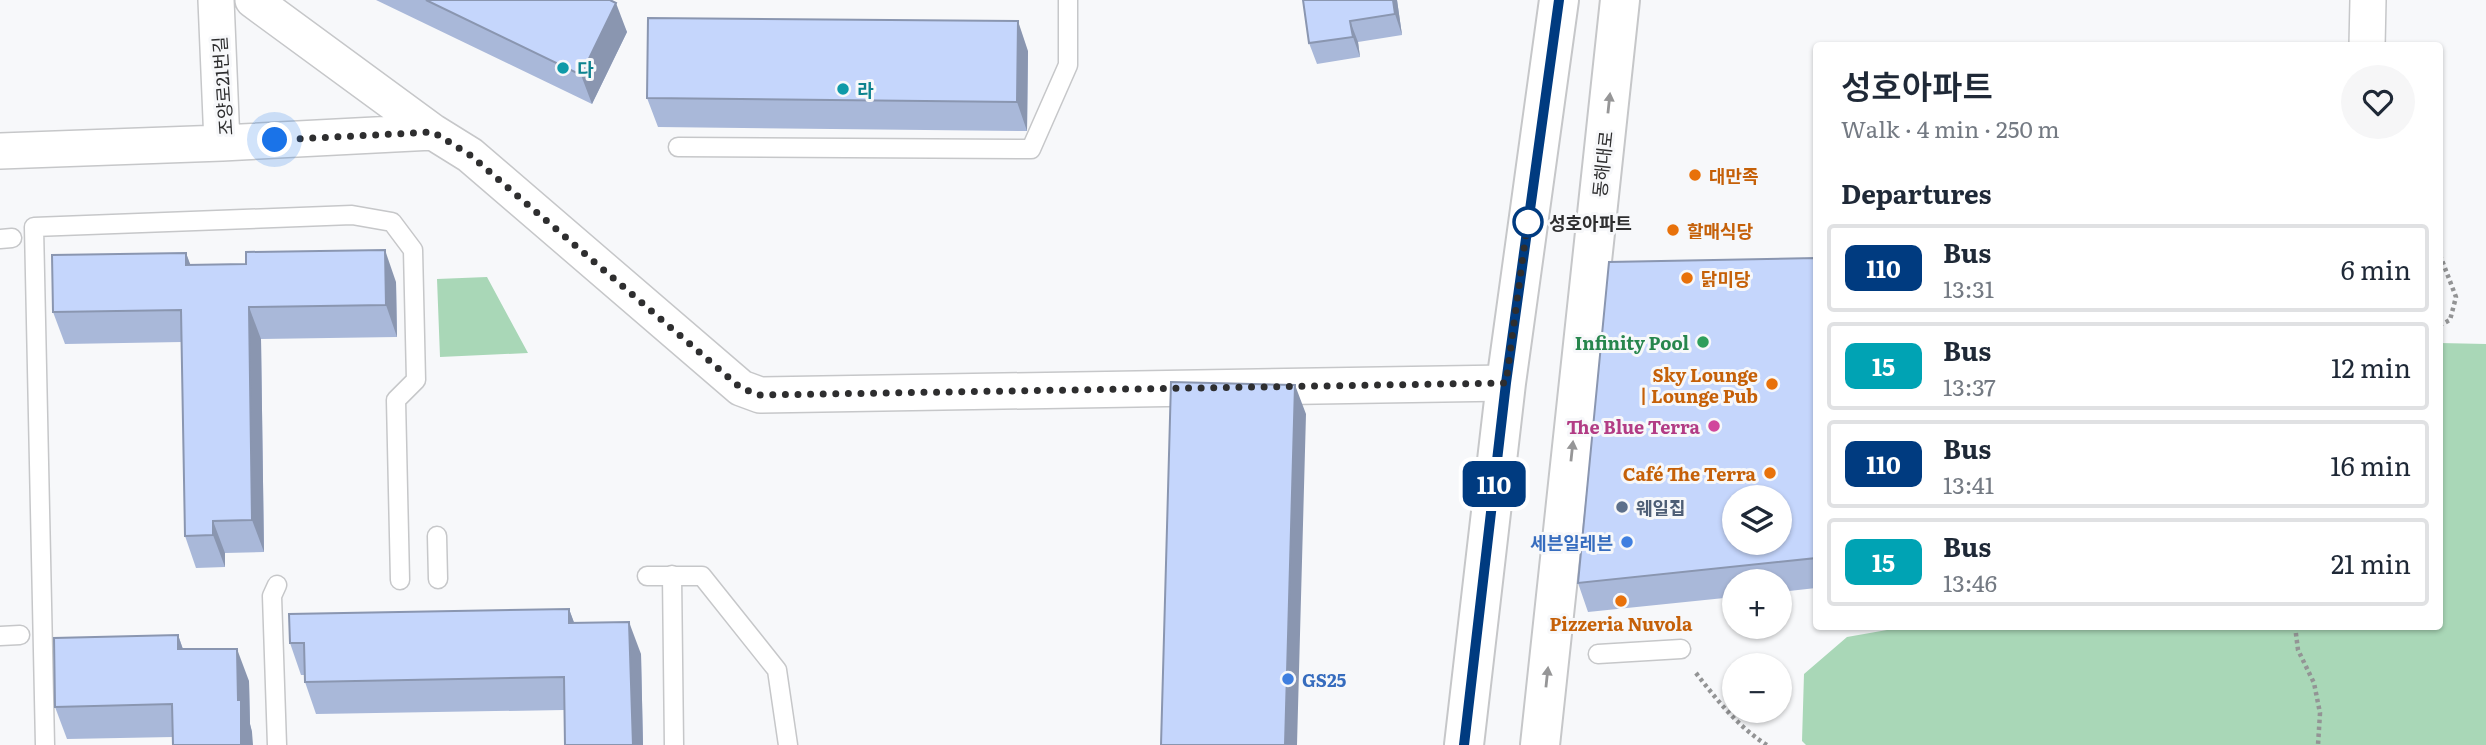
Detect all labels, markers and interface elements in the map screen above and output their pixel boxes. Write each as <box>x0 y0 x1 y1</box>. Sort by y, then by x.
street label: 조양로21번길 <box>205 36 239 136</box>
place label: 다 <box>577 55 594 82</box>
marker: 다 <box>555 60 571 76</box>
text: 성호아파트 <box>1841 60 1993 109</box>
button: heart <box>2341 65 2415 139</box>
place label: 라 <box>857 76 874 103</box>
marker: 라 <box>835 81 851 97</box>
one-way arrow <box>1604 92 1615 114</box>
text: Walk · 4 min · 250 m <box>1841 111 2060 145</box>
your location <box>257 122 292 157</box>
street label: 동해대로 <box>1585 130 1619 198</box>
place label: 대만족 <box>1709 162 1759 189</box>
marker: 대만족 <box>1687 167 1703 183</box>
text: Departures <box>1841 173 1992 212</box>
marker: 성호아파트 <box>1513 207 1543 237</box>
place label: 성호아파트 <box>1549 209 1632 236</box>
place label: 할매식당 <box>1687 217 1753 244</box>
marker: 할매식당 <box>1665 222 1681 238</box>
text: Bus <box>1943 232 1991 271</box>
text: 6 min <box>2341 249 2411 288</box>
text: 110 <box>1866 250 1901 285</box>
place label: 닭미당 <box>1701 265 1751 292</box>
marker: 닭미당 <box>1679 270 1695 286</box>
text: 13:31 <box>1943 271 1994 305</box>
place label: Infinity Pool <box>1575 329 1689 356</box>
text: Bus <box>1943 330 1991 369</box>
marker: Infinity Pool <box>1695 334 1711 350</box>
text: 12 min <box>2331 347 2411 386</box>
text: 15 <box>1872 348 1895 383</box>
place label: Sky Lounge | Lounge Pub <box>1639 361 1758 409</box>
text: 13:37 <box>1943 369 1996 403</box>
marker: Sky Lounge | Lounge Pub <box>1764 376 1780 392</box>
place label: The Blue Terra <box>1567 413 1701 440</box>
marker: The Blue Terra <box>1706 418 1722 434</box>
text: Bus <box>1943 428 1991 467</box>
one-way arrow <box>1566 440 1577 462</box>
text: 16 min <box>2330 445 2411 484</box>
text: 110 <box>1866 446 1901 481</box>
place label: Café The Terra <box>1623 460 1757 487</box>
line badge: 110 <box>1454 461 1534 507</box>
marker: Café The Terra <box>1762 465 1778 481</box>
text: 110 <box>1477 466 1511 501</box>
text: 13:41 <box>1943 467 1994 501</box>
map controls <box>1722 485 1792 723</box>
button: layers <box>1722 485 1792 555</box>
place label: 웨일집 <box>1636 494 1686 521</box>
marker: 웨일집 <box>1614 499 1630 515</box>
text: Bus <box>1943 526 1991 565</box>
place label: 세븐일레븐 <box>1530 529 1613 556</box>
marker: 세븐일레븐 <box>1619 534 1635 550</box>
text: 21 min <box>2331 543 2411 582</box>
text: 15 <box>1872 544 1895 579</box>
text: 13:46 <box>1943 565 1997 599</box>
button: + <box>1722 569 1792 639</box>
marker: Pizzeria Nuvola <box>1613 593 1629 609</box>
place label: Pizzeria Nuvola <box>1550 610 1693 637</box>
button: − <box>1722 653 1792 723</box>
place label: GS25 <box>1302 666 1346 693</box>
one-way arrow <box>1542 666 1553 688</box>
marker: GS25 <box>1280 671 1296 687</box>

